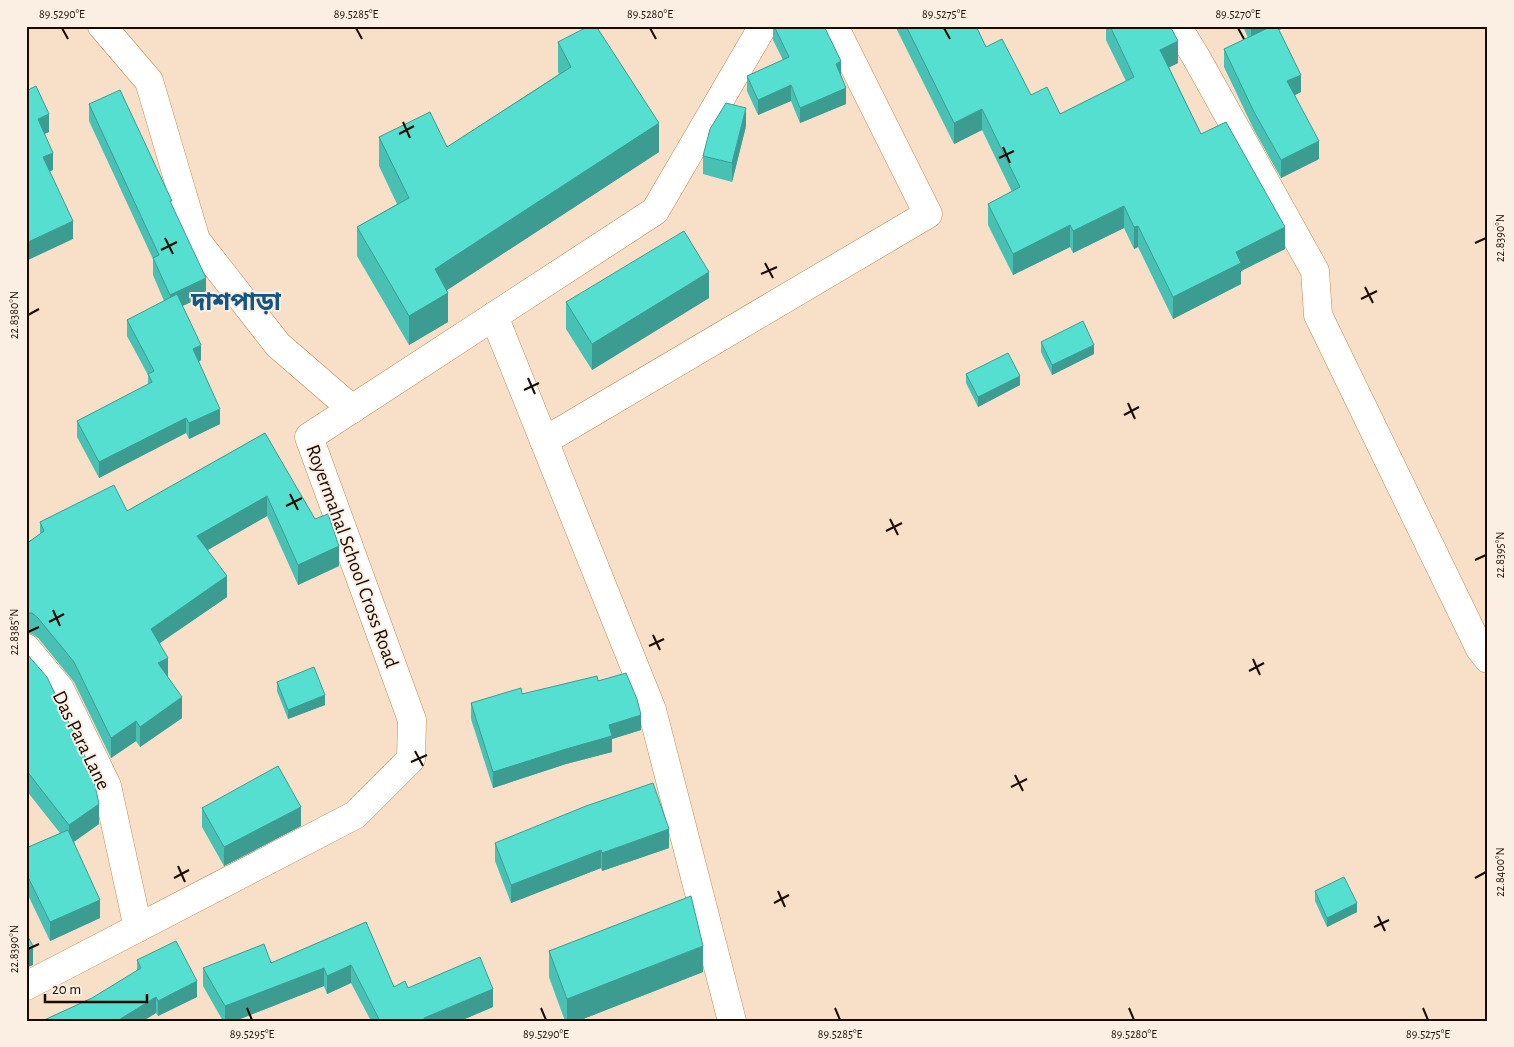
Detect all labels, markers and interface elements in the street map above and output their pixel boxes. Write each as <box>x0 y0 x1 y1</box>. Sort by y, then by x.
text: 89.5290°E <box>39 8 85 20</box>
text: 89.5285°E <box>334 8 378 20</box>
text: 89.5280°E <box>627 8 673 20</box>
text: 89.5275°E <box>922 8 966 20</box>
text: 89.5270°E <box>1215 8 1261 20</box>
text: 22.8390°N <box>1494 214 1506 262</box>
district label: দাশপাড়া <box>190 290 282 315</box>
text: 22.8380°N <box>8 291 20 339</box>
street label: Royermahal School Cross Road <box>302 442 402 671</box>
text: 22.8395°N <box>1494 532 1506 578</box>
text: 22.8385°N <box>8 609 20 655</box>
street label: Das Para Lane <box>49 688 114 793</box>
text: 22.8400°N <box>1494 847 1506 897</box>
text: 22.8390°N <box>8 925 20 973</box>
scale bar <box>45 972 148 1004</box>
text: 20 m <box>52 982 81 997</box>
text: 89.5295°E <box>230 1028 274 1040</box>
text: 89.5290°E <box>523 1028 569 1040</box>
text: 89.5285°E <box>818 1028 862 1040</box>
text: 89.5280°E <box>1111 1028 1157 1040</box>
text: 89.5275°E <box>1406 1028 1450 1040</box>

